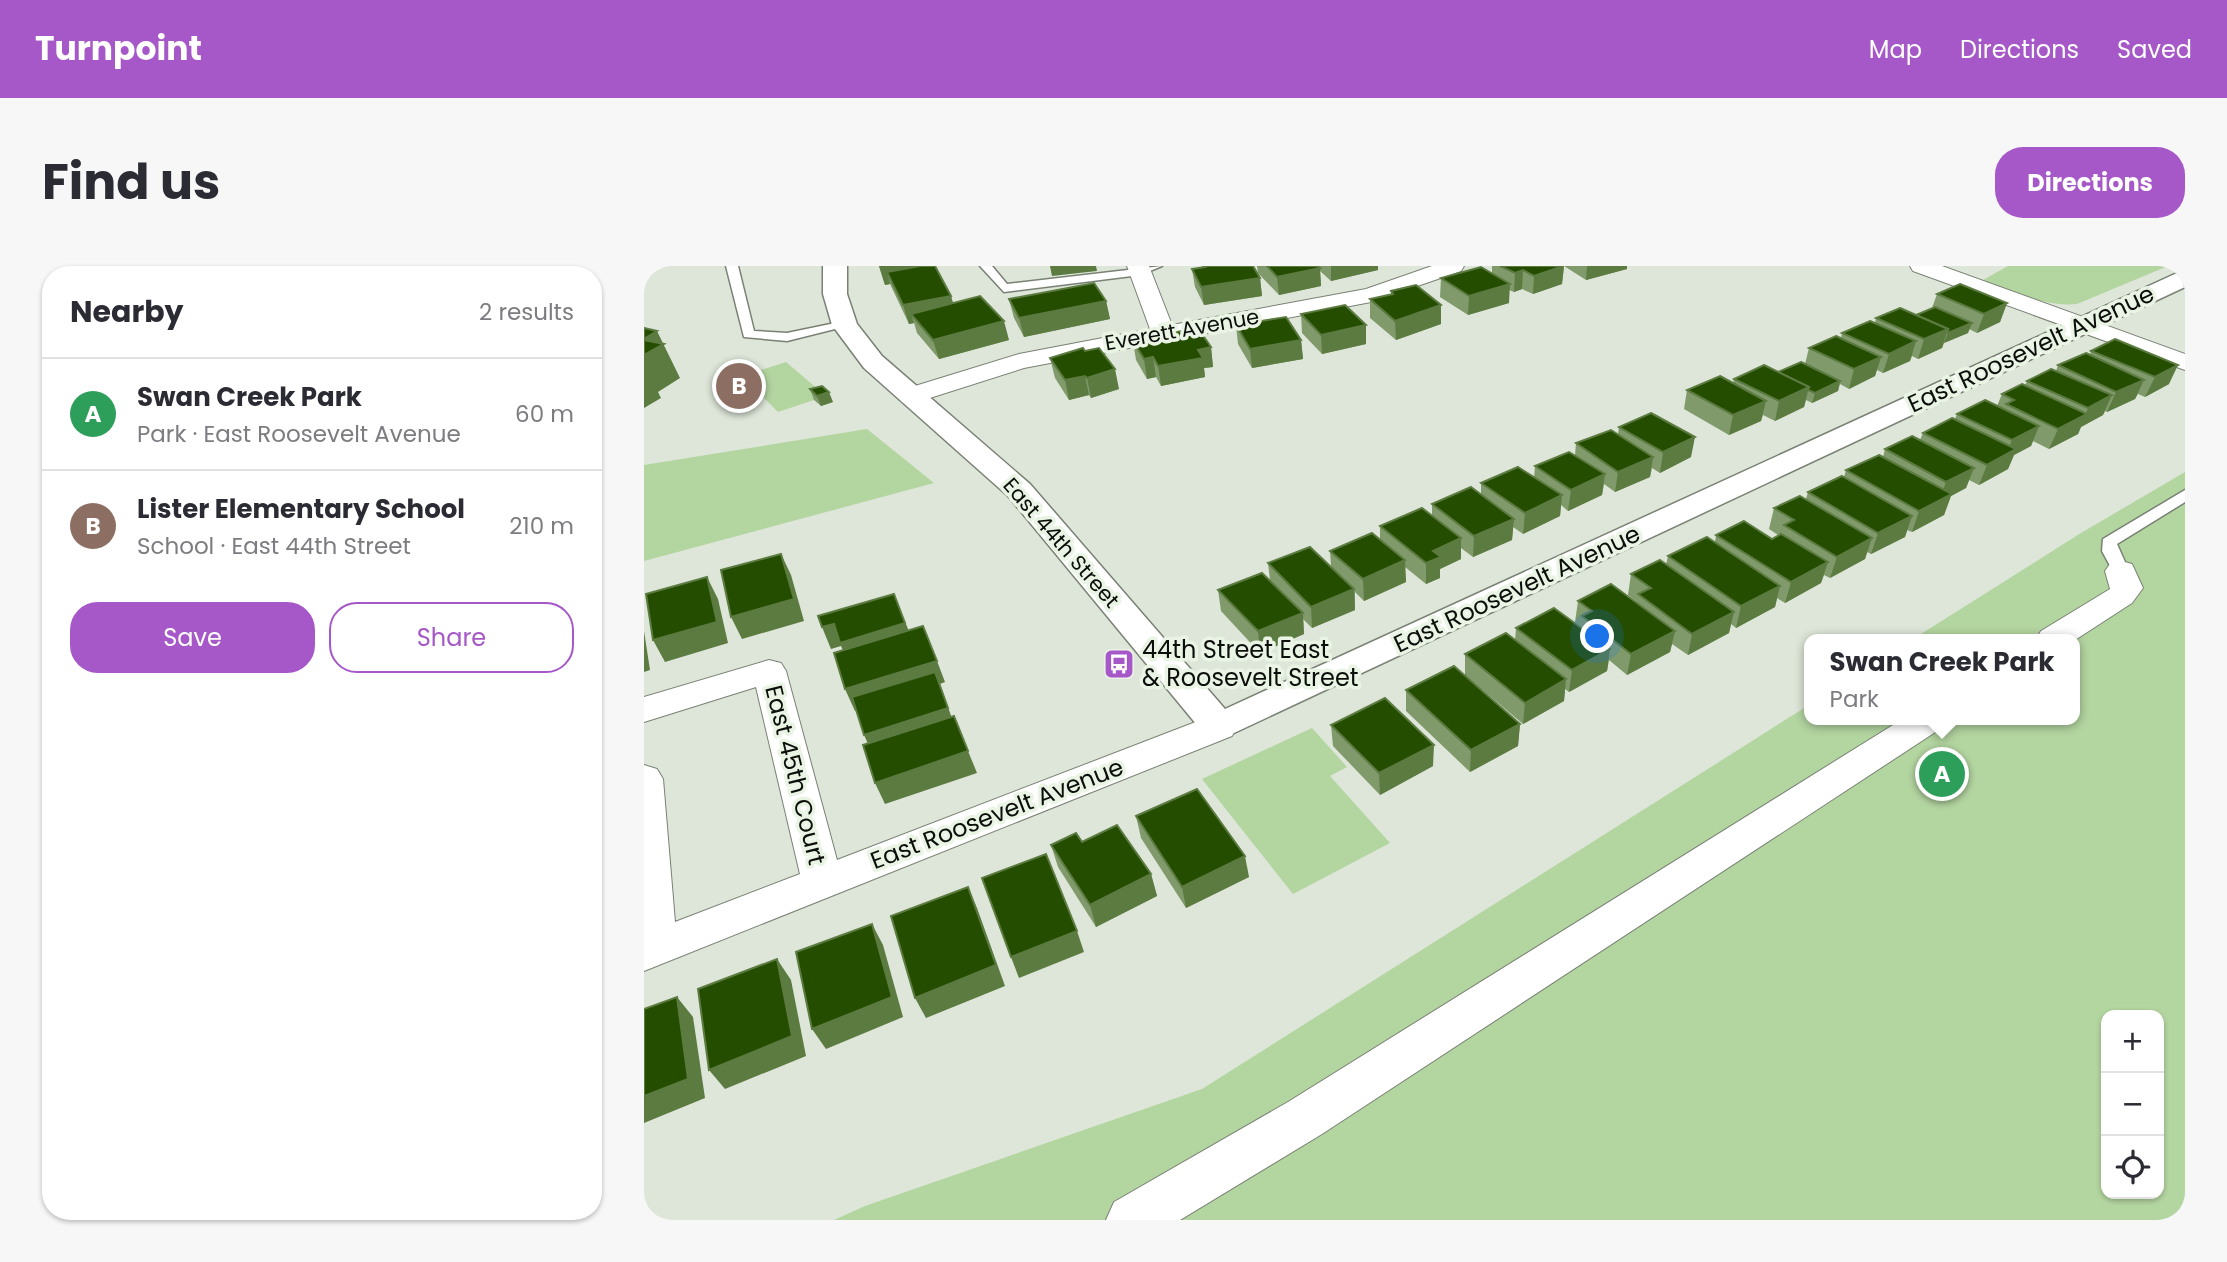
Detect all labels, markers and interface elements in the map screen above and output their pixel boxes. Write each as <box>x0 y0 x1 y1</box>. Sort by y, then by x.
text: Turnpoint <box>35 25 202 72</box>
text: Map <box>1869 33 1922 66</box>
text: Directions <box>1960 33 2079 66</box>
text: Saved <box>2117 33 2192 66</box>
button: Directions <box>1995 147 2185 218</box>
text: Find us <box>42 148 220 216</box>
street label: East Roosevelt Avenue <box>1902 277 2159 420</box>
text: Nearby <box>70 290 184 333</box>
text: 2 results <box>479 296 574 328</box>
street label: Everett Avenue <box>1102 302 1261 357</box>
pin: B <box>716 360 762 412</box>
text: Swan Creek Park <box>137 379 362 415</box>
text: A <box>85 398 101 430</box>
text: 60 m <box>515 398 574 430</box>
text: Park · East Roosevelt Avenue <box>137 418 461 450</box>
street label: East 44th Street <box>997 471 1126 614</box>
text: Lister Elementary School <box>137 491 465 527</box>
text: B <box>85 510 101 542</box>
text: 210 m <box>509 510 574 542</box>
street label: East Roosevelt Avenue <box>1388 517 1645 660</box>
text: School · East 44th Street <box>137 530 411 562</box>
button: Save <box>70 602 315 673</box>
button: Share <box>329 602 574 673</box>
your location <box>1580 619 1614 653</box>
place label: 44th Street East & Roosevelt Street <box>1142 633 1359 694</box>
popup <box>1804 634 2080 725</box>
text: Swan Creek Park <box>1830 644 2054 680</box>
bus stop icon: 44th Street East & Roosevelt Street <box>1102 647 1136 681</box>
street label: East 45th Court <box>757 682 834 868</box>
text: Park <box>1830 683 1879 715</box>
pin: A <box>1919 748 1965 800</box>
street label: East Roosevelt Avenue <box>866 750 1128 877</box>
map controls <box>2101 1010 2164 1199</box>
button: + <box>2101 1010 2164 1073</box>
button: − <box>2101 1073 2164 1136</box>
button: locate <box>2101 1136 2164 1199</box>

